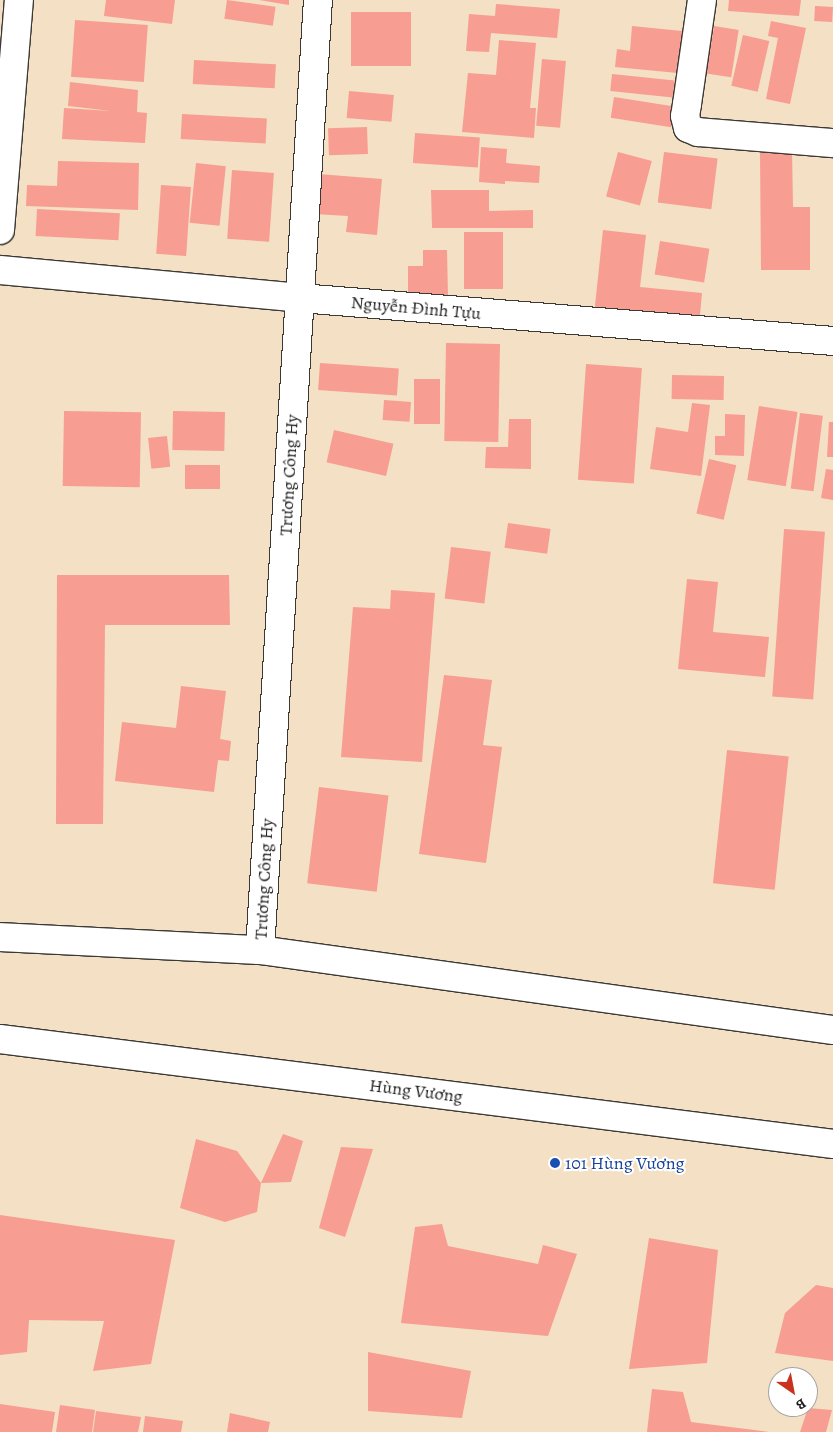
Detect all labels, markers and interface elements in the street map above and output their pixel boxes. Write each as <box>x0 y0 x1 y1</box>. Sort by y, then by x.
street label: Nguyễn Đình Tựu <box>350 292 482 324</box>
street label: Trương Công Hy <box>275 414 303 536</box>
street label: Trương Công Hy <box>250 818 278 940</box>
street label: Hùng Vương <box>368 1075 464 1107</box>
place label: 101 Hùng Vương <box>565 1152 685 1174</box>
marker: 101 Hùng Vương <box>549 1157 561 1169</box>
north arrow <box>768 1367 818 1417</box>
text: B <box>792 1394 810 1415</box>

